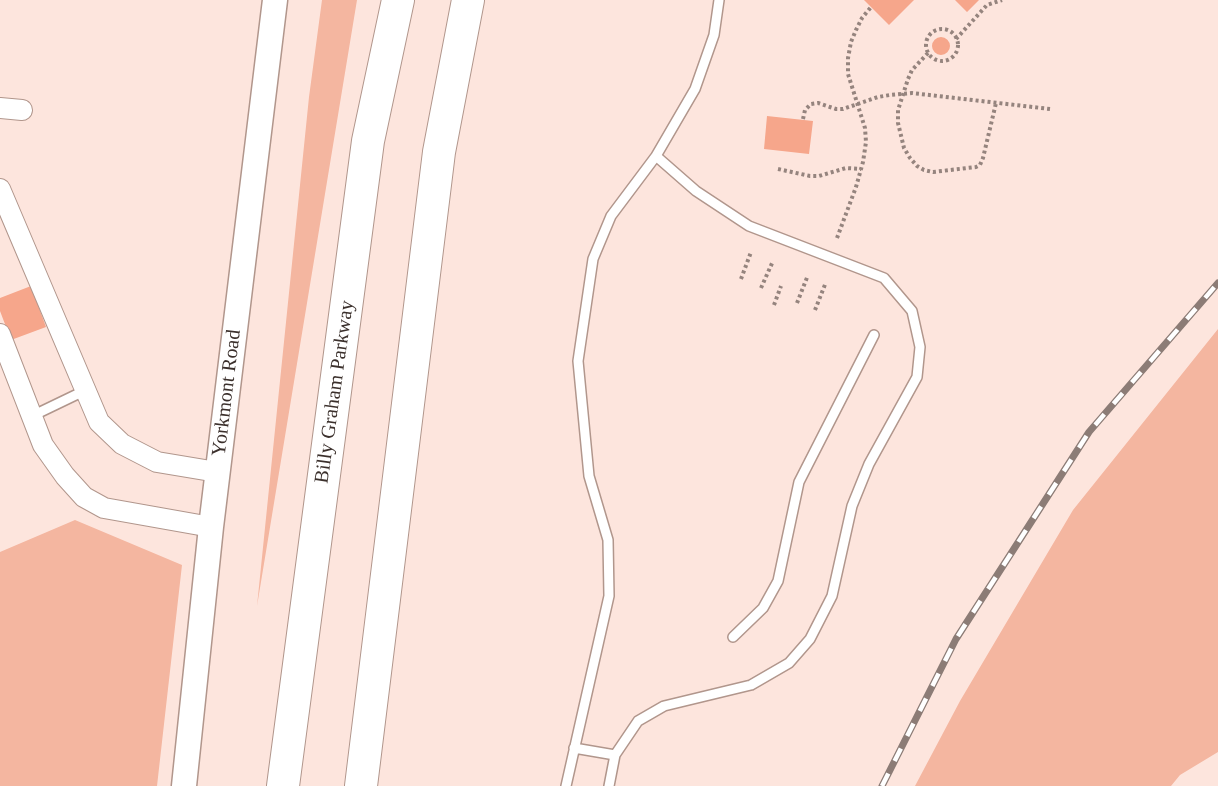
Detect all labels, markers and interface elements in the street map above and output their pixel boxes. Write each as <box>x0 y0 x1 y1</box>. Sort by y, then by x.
street label: Billy Graham Parkway <box>310 299 360 485</box>
street label: Yorkmont Road <box>207 328 247 458</box>

